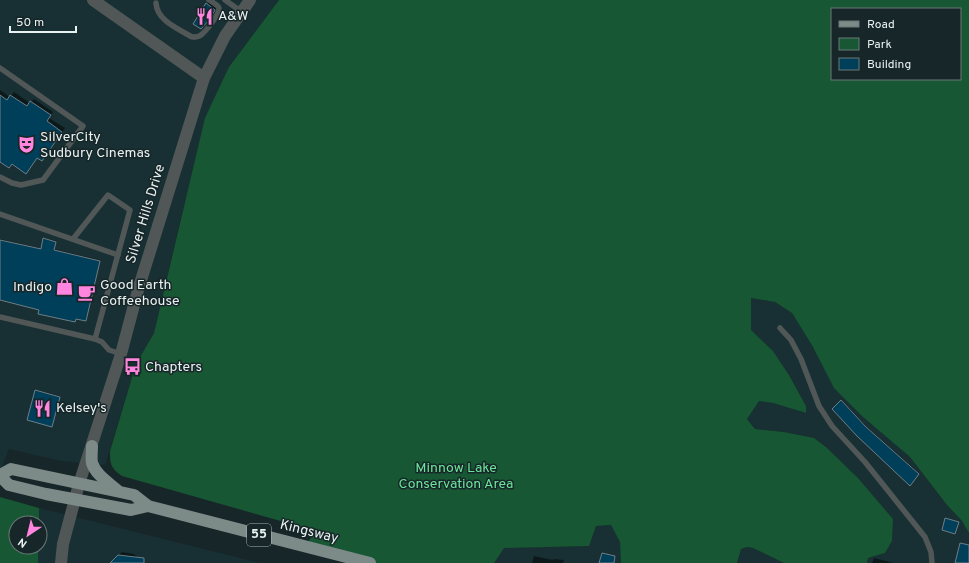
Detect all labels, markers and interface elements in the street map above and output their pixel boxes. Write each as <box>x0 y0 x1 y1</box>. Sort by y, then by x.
restaurant icon: A&W <box>195 6 215 26</box>
scale bar <box>10 8 76 34</box>
place label: A&W <box>218 8 249 25</box>
legend <box>831 8 961 80</box>
text: 50 m <box>16 15 44 31</box>
text: Road <box>867 17 895 33</box>
text: Park <box>867 37 892 53</box>
text: Building <box>867 57 911 73</box>
place label: SilverCity Sudbury Cinemas <box>40 129 150 162</box>
theatre icon: SilverCity Sudbury Cinemas <box>17 135 37 155</box>
street label: Silver Hills Drive <box>123 162 169 266</box>
shop icon: Indigo <box>55 277 75 297</box>
place label: Good Earth Coffeehouse <box>100 277 179 310</box>
place label: Indigo <box>13 279 52 296</box>
cafe icon: Good Earth Coffeehouse <box>77 283 97 303</box>
bus stop icon: Chapters <box>122 357 142 377</box>
place label: Chapters <box>145 359 202 376</box>
restaurant icon: Kelsey's <box>33 398 53 418</box>
place label: Kelsey's <box>56 400 107 417</box>
park label: Minnow Lake Conservation Area <box>399 460 513 493</box>
north arrow <box>8 515 48 555</box>
street label: Kingsway <box>278 517 340 547</box>
road number: 55 <box>247 524 271 546</box>
text: N <box>16 534 30 550</box>

